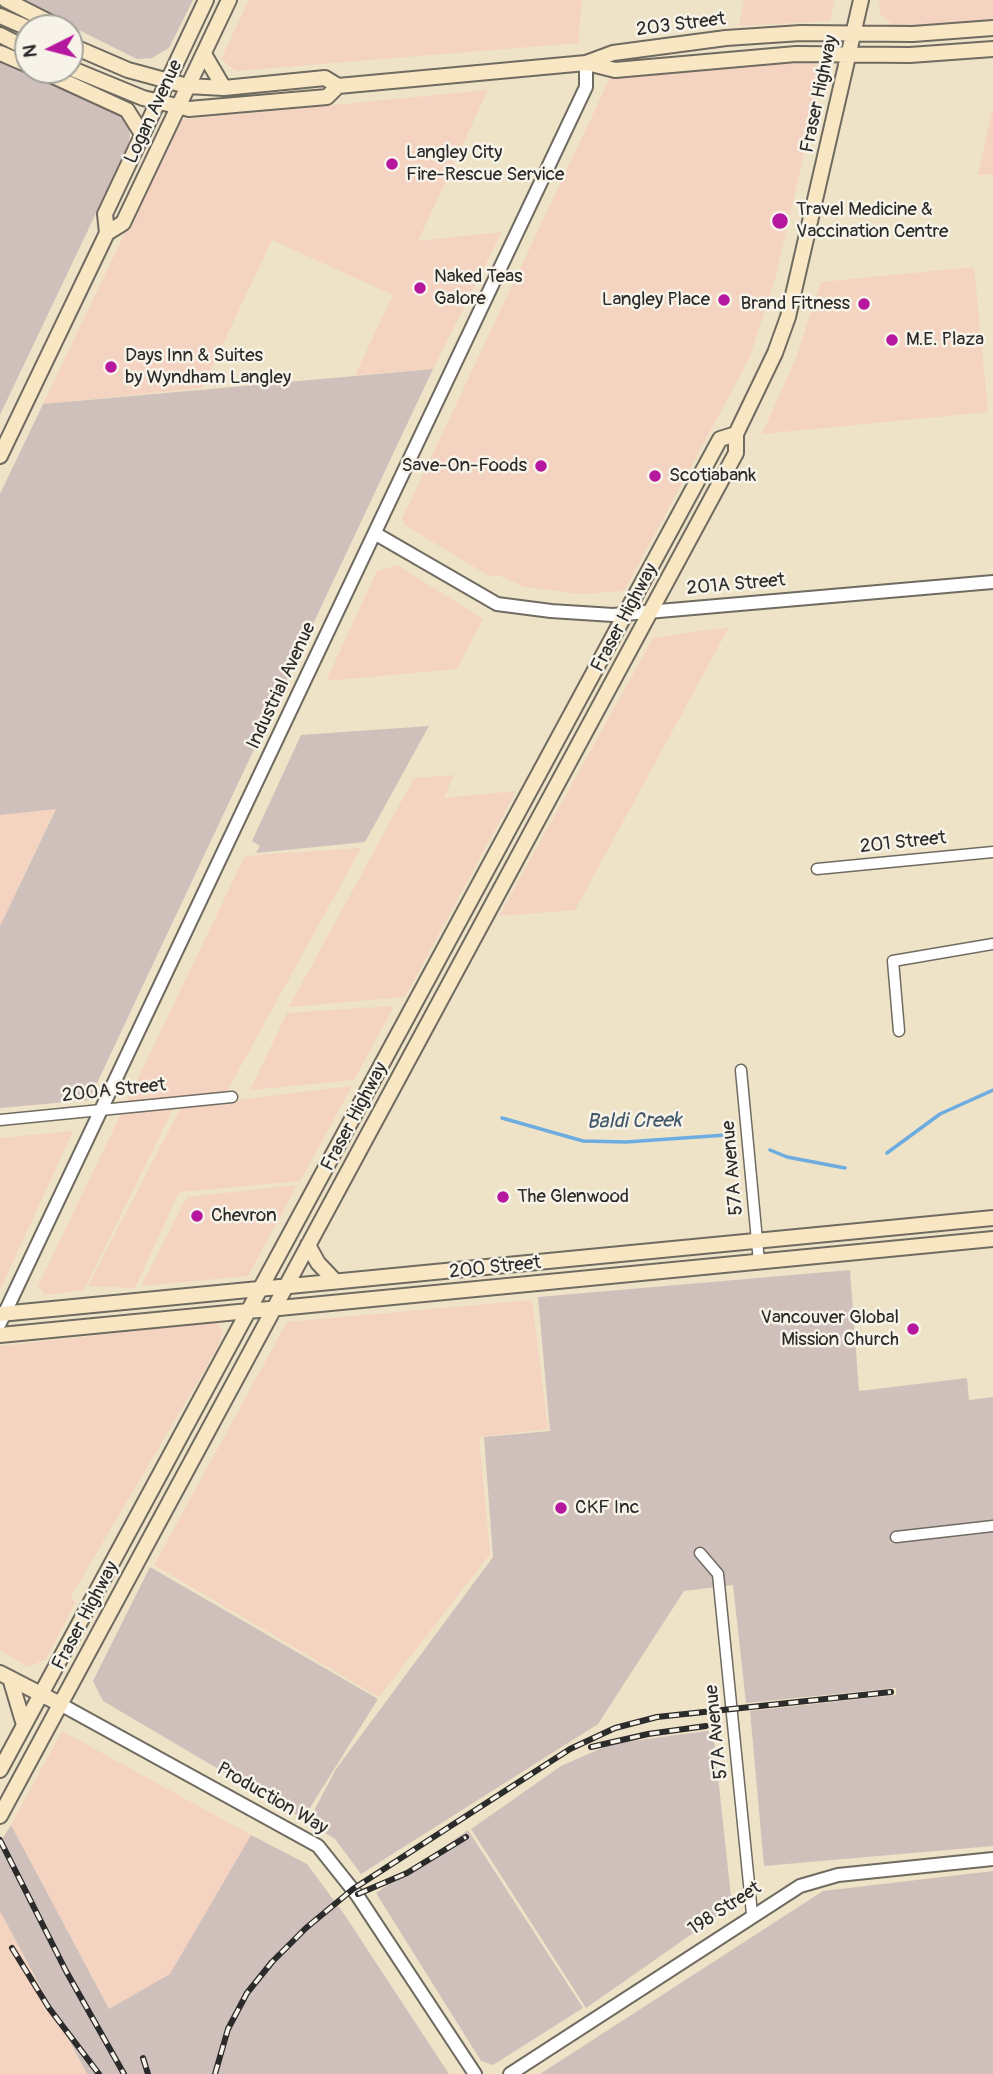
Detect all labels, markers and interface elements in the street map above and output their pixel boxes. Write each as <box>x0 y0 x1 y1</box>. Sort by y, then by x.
street label: 203 Street <box>635 8 727 42</box>
north arrow <box>14 14 84 84</box>
street label: Fraser Highway <box>796 33 844 155</box>
text: N <box>17 43 43 59</box>
street label: Logan Avenue <box>120 56 188 168</box>
place label: Langley City Fire-Rescue Service <box>406 142 564 186</box>
marker: Langley City Fire-Rescue Service <box>384 156 400 172</box>
place label: Travel Medicine & Vaccination Centre <box>796 199 948 243</box>
marker: Travel Medicine & Vaccination Centre <box>770 211 790 231</box>
place label: Naked Teas Galore <box>434 266 523 310</box>
marker: Naked Teas Galore <box>412 280 428 296</box>
place label: Langley Place <box>602 289 710 311</box>
marker: Langley Place <box>716 292 732 308</box>
place label: Brand Fitness <box>740 293 850 315</box>
marker: Brand Fitness <box>856 296 872 312</box>
place label: M.E. Plaza <box>906 329 984 351</box>
marker: M.E. Plaza <box>884 332 900 348</box>
place label: Days Inn & Suites by Wyndham Langley <box>125 345 291 389</box>
marker: Days Inn & Suites by Wyndham Langley <box>103 359 119 375</box>
place label: Save-On-Foods <box>401 455 527 477</box>
marker: Save-On-Foods <box>533 458 549 474</box>
place label: Scotiabank <box>669 465 756 487</box>
marker: Scotiabank <box>647 468 663 484</box>
street label: Fraser Highway <box>587 560 663 676</box>
street label: 201A Street <box>686 569 786 601</box>
street label: Industrial Avenue <box>243 619 321 753</box>
street label: 201 Street <box>859 827 947 859</box>
street label: Fraser Highway <box>317 1059 393 1175</box>
street label: 200A Street <box>61 1074 167 1108</box>
water label: Baldi Creek <box>586 1109 682 1135</box>
street label: 57A Avenue <box>717 1120 749 1216</box>
place label: The Glenwood <box>517 1186 629 1208</box>
marker: The Glenwood <box>495 1189 511 1205</box>
place label: Chevron <box>211 1205 277 1227</box>
marker: Chevron <box>189 1208 205 1224</box>
street label: 200 Street <box>448 1252 542 1284</box>
place label: Vancouver Global Mission Church <box>761 1307 899 1351</box>
marker: Vancouver Global Mission Church <box>905 1321 921 1337</box>
place label: CKF Inc <box>575 1497 640 1519</box>
marker: CKF Inc <box>553 1500 569 1516</box>
street label: Fraser Highway <box>48 1558 124 1674</box>
street label: 57A Avenue <box>701 1683 733 1781</box>
street label: Production Way <box>212 1758 332 1840</box>
street label: 198 Street <box>684 1877 766 1941</box>

